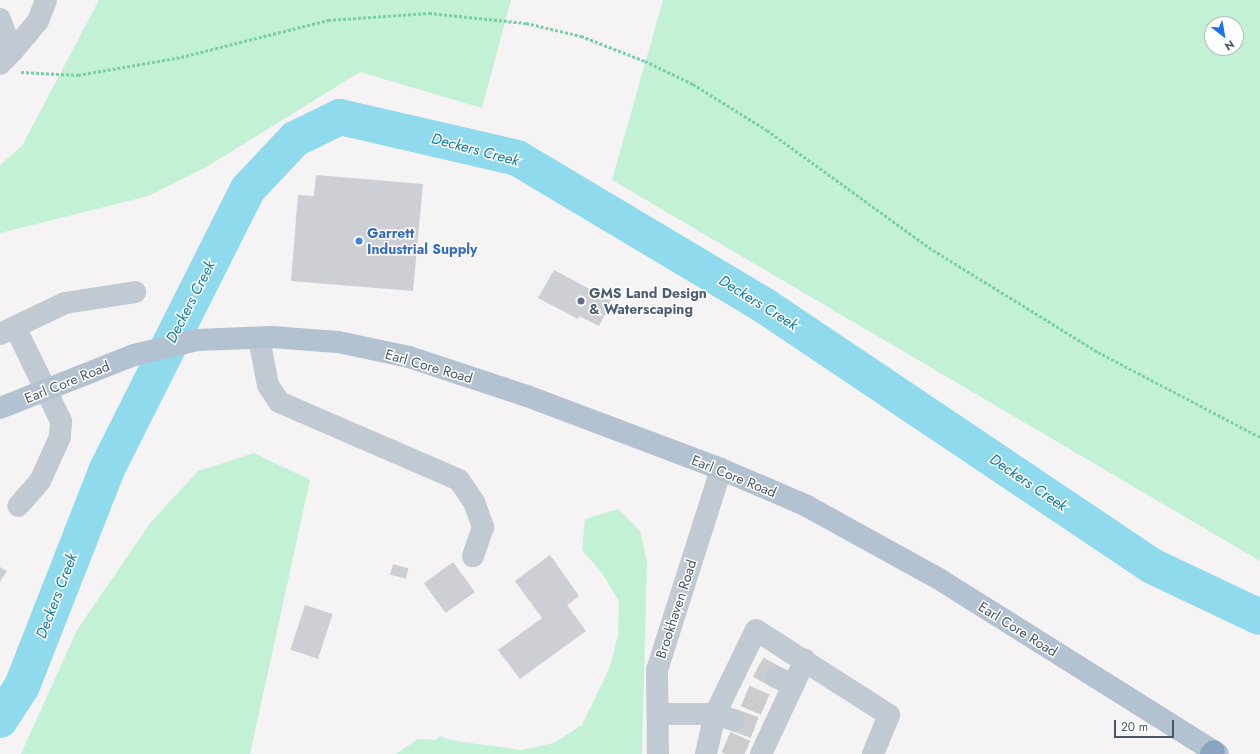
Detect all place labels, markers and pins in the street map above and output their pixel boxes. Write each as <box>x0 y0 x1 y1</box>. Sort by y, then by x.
place label: Garrett Industrial Supply <box>367 225 477 258</box>
marker: Garrett Industrial Supply <box>354 236 364 246</box>
place label: GMS Land Design & Waterscaping <box>589 285 707 318</box>
marker: GMS Land Design & Waterscaping <box>576 296 586 306</box>

